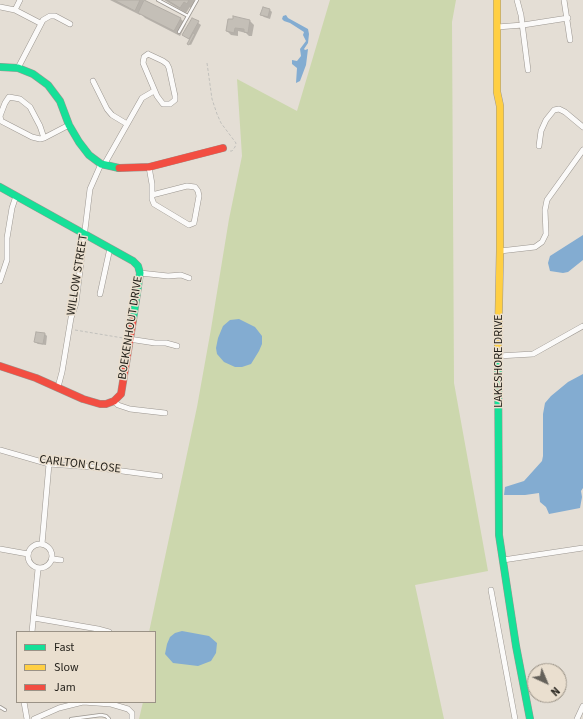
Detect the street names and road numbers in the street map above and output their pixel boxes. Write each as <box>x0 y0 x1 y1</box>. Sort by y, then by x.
street label: WILLOW STREET <box>64 233 92 317</box>
street label: BOEKENHOUT DRIVE <box>116 275 146 381</box>
street label: LAKESHORE DRIVE <box>492 314 506 408</box>
street label: CARLTON CLOSE <box>38 453 122 477</box>

